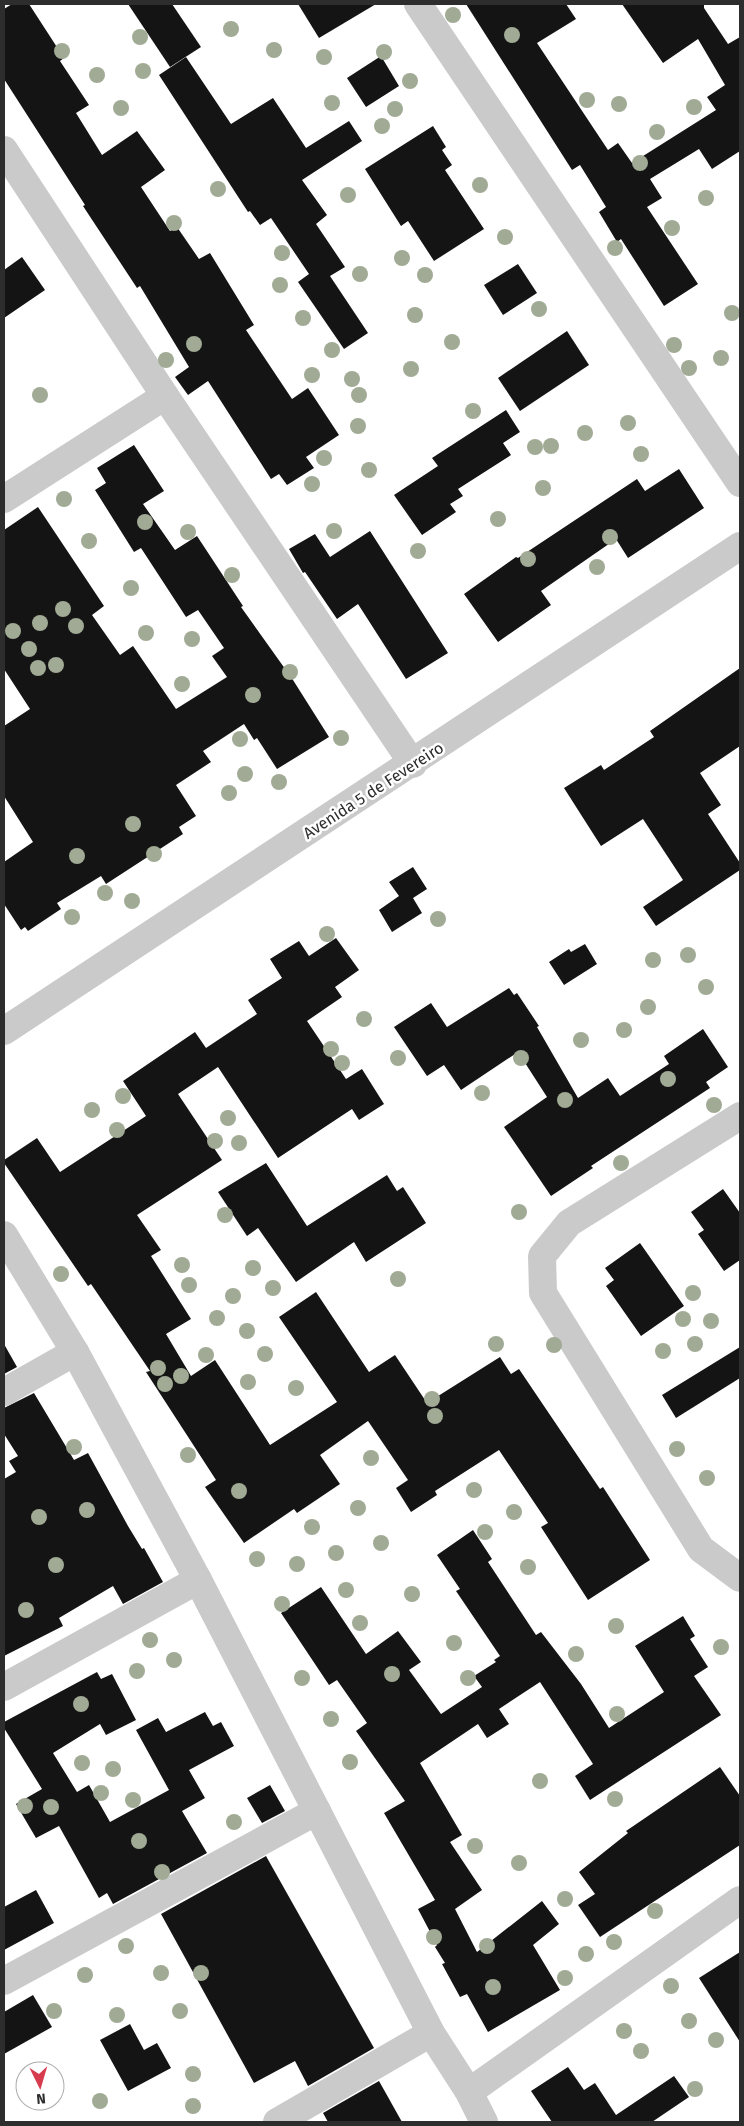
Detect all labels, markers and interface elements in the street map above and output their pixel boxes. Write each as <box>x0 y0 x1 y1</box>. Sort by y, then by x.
street label: Avenida 5 de Fevereiro <box>300 738 447 843</box>
north arrow <box>15 2061 65 2111</box>
text: N <box>36 2090 46 2107</box>

